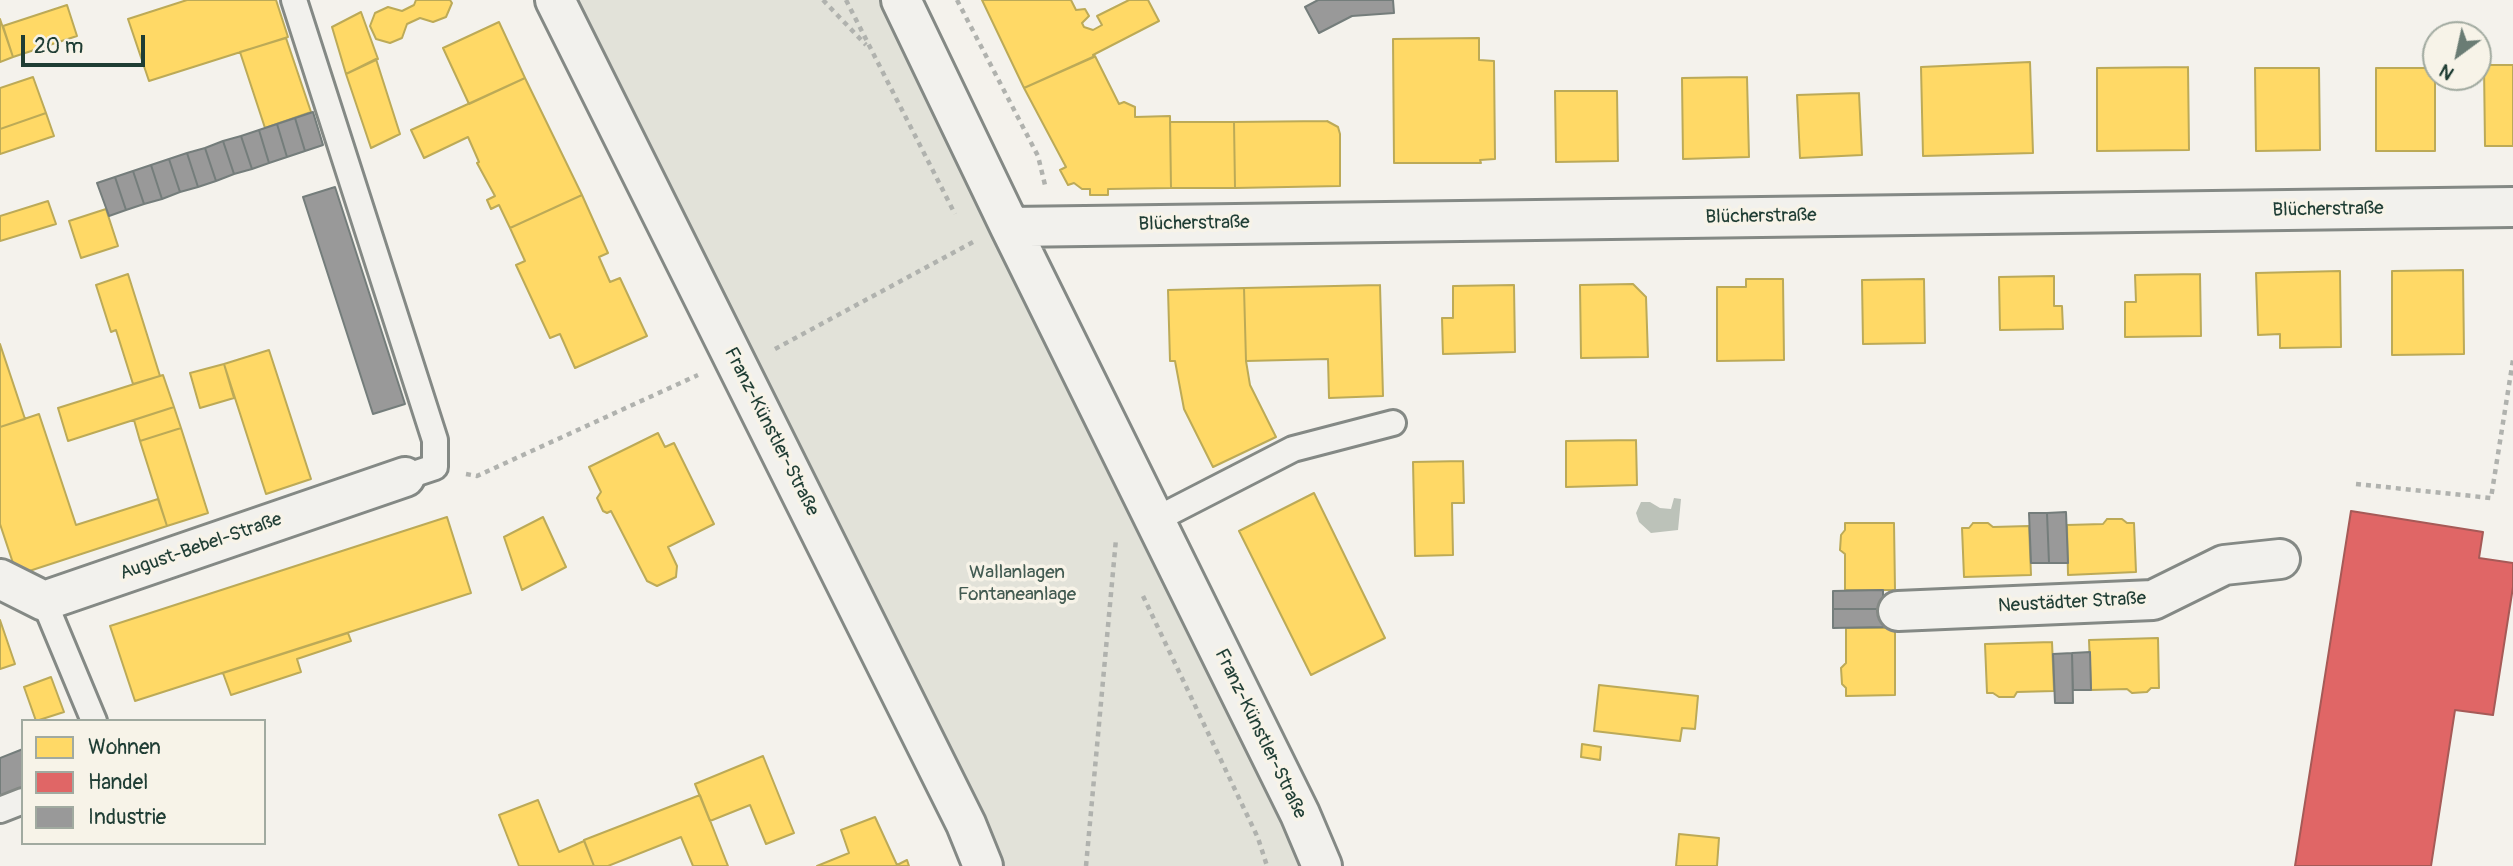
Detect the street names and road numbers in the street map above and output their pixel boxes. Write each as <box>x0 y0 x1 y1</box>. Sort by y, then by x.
street label: Blücherstraße <box>2272 198 2384 222</box>
street label: Blücherstraße <box>1705 205 1817 229</box>
street label: Blücherstraße <box>1138 212 1250 236</box>
street label: Franz-Künstler-Straße <box>719 344 823 520</box>
street label: August-Bebel-Straße <box>117 509 285 585</box>
street label: Neustädter Straße <box>1997 588 2147 618</box>
street label: Franz-Künstler-Straße <box>1209 645 1311 823</box>

